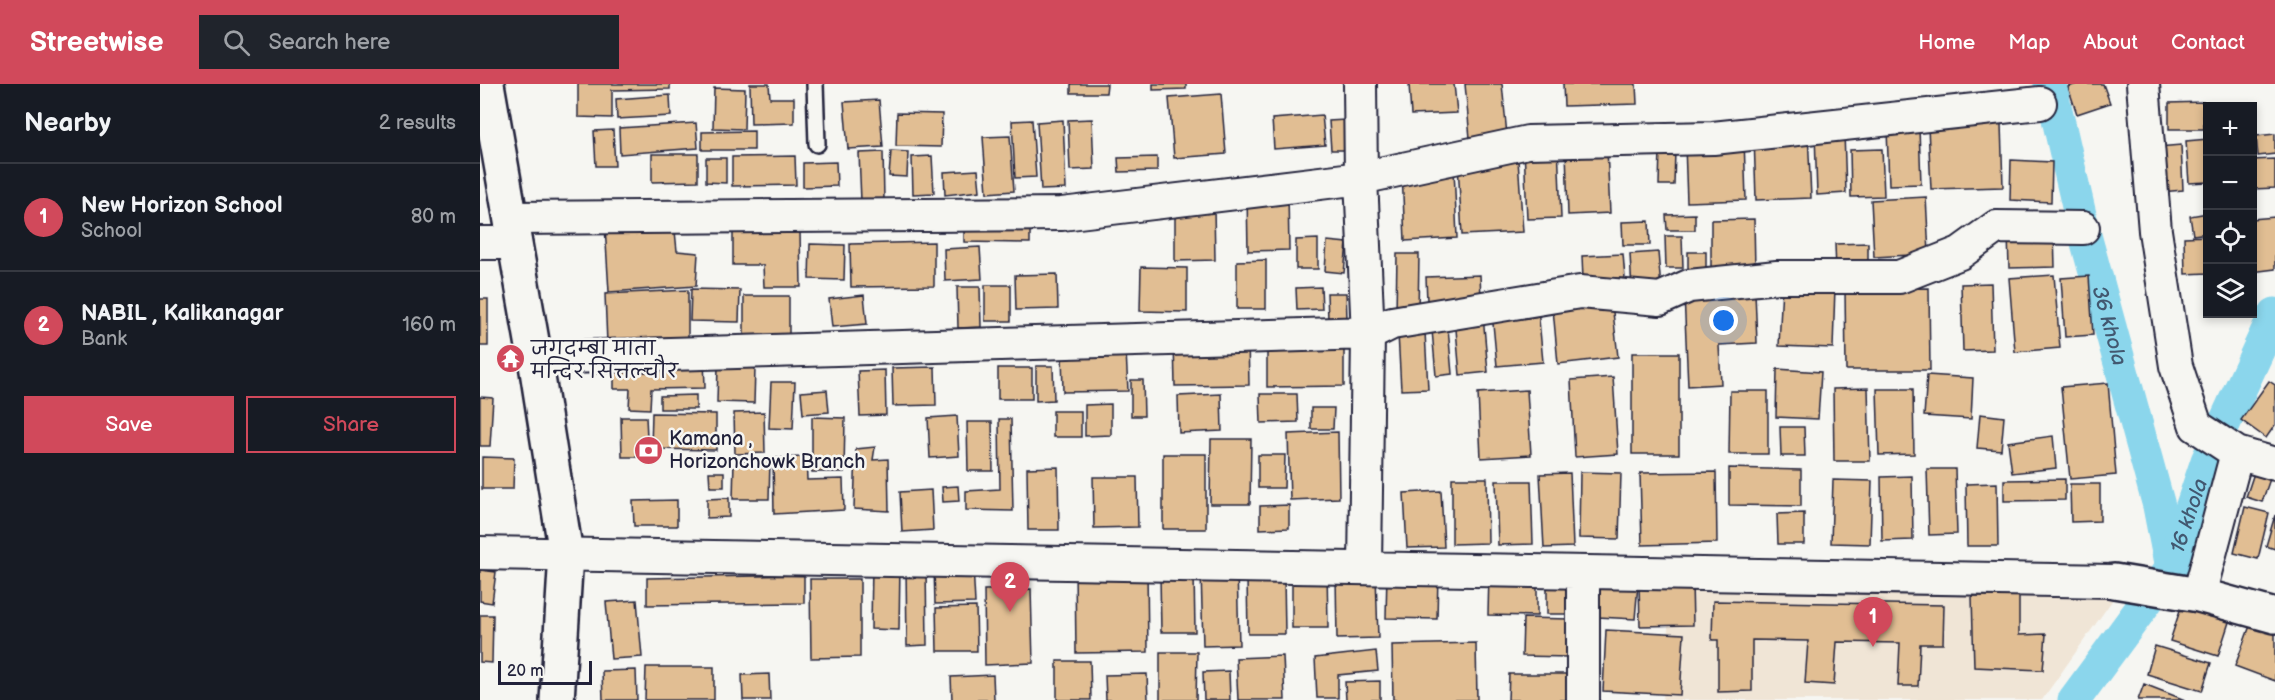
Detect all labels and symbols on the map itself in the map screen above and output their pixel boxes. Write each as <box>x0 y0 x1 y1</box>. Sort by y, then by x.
water label: 36 khola <box>2086 283 2132 368</box>
your location <box>1709 306 1738 335</box>
place label: जगदम्बा माता मन्दिर सित्तल्चौर <box>530 337 680 384</box>
temple icon: जगदम्बा माता मन्दिर सित्तल्चौर <box>494 343 526 375</box>
place label: Kamana , Horizonchowk Branch <box>669 427 865 474</box>
bank icon: Kamana , Horizonchowk Branch <box>632 434 664 466</box>
water label: 16 khola <box>2165 476 2213 556</box>
pin: 2 <box>990 562 1030 612</box>
pin: 1 <box>1854 598 1892 647</box>
scale bar <box>498 658 592 686</box>

